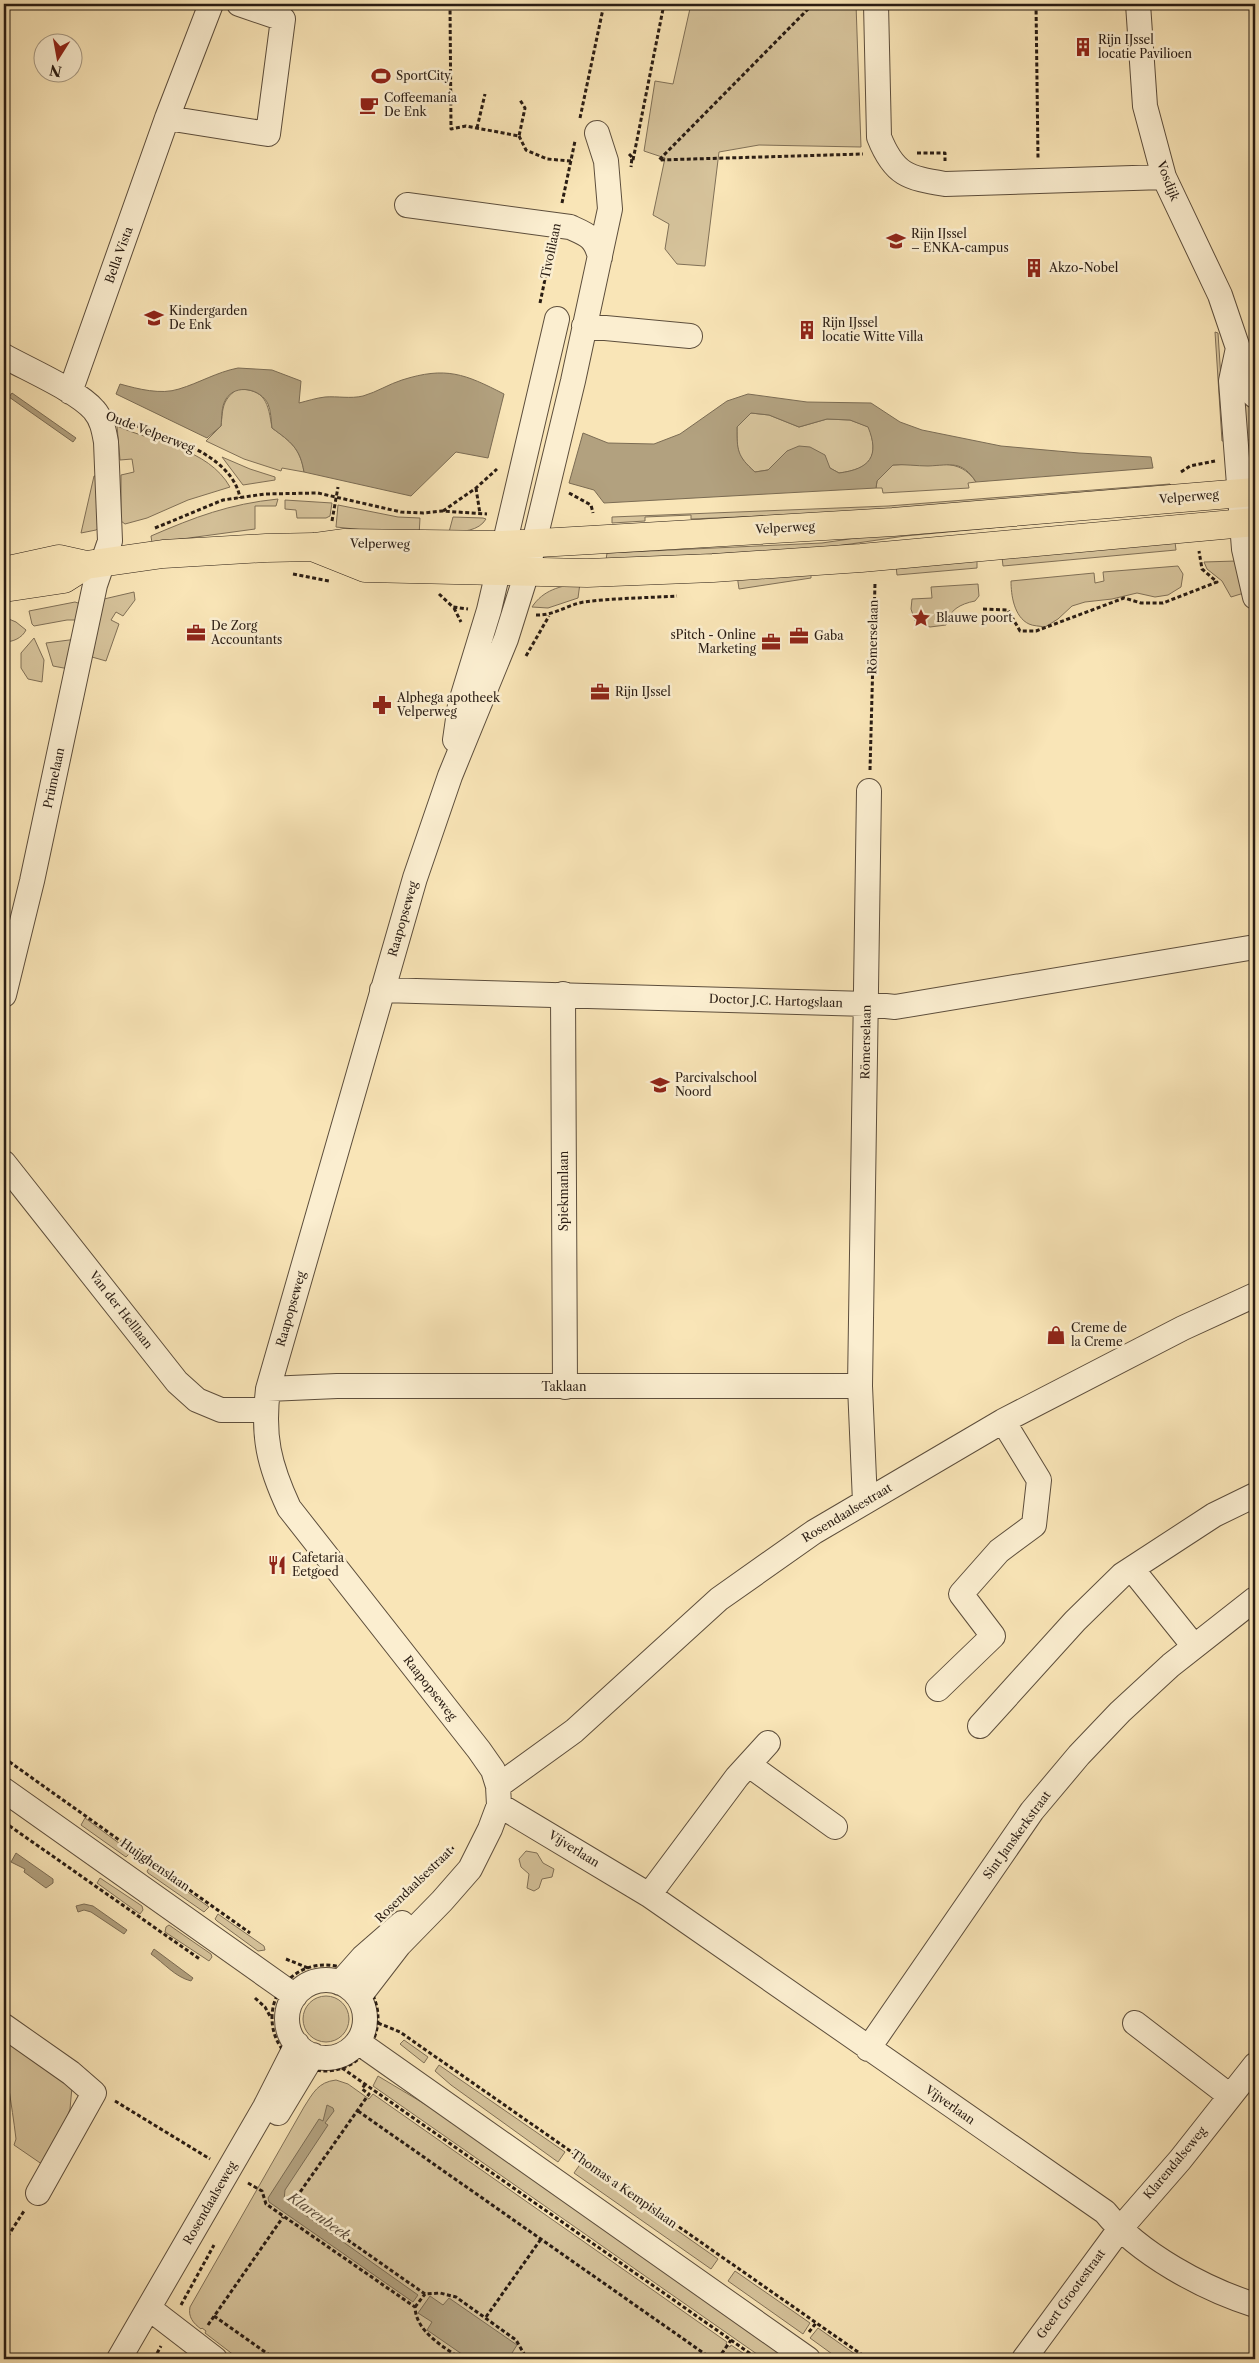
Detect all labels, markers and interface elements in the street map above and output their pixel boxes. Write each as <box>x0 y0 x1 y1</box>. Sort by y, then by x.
north arrow <box>32 32 82 82</box>
place label: Rijn IJssel locatie Pavilioen <box>1098 32 1193 61</box>
building icon: Rijn IJssel locatie Pavilioen <box>1072 36 1094 58</box>
text: N <box>48 61 63 81</box>
sports icon: SportCity <box>370 65 392 87</box>
place label: SportCity <box>396 68 451 83</box>
place label: Coffeemania De Enk <box>384 90 458 119</box>
cafe icon: Coffeemania De Enk <box>358 94 380 116</box>
street label: Vosdijk <box>1154 158 1183 204</box>
street label: Tivolilaan <box>537 221 564 280</box>
street label: Bella Vista <box>101 224 136 285</box>
place label: Rijn IJssel – ENKA-campus <box>911 226 1009 255</box>
school or university icon: Rijn IJssel – ENKA-campus <box>885 230 907 252</box>
building icon: Akzo-Nobel <box>1023 257 1045 279</box>
place label: Akzo-Nobel <box>1048 260 1119 275</box>
place label: Kindergarden De Enk <box>169 303 248 332</box>
school or university icon: Kindergarden De Enk <box>143 307 165 329</box>
place label: Rijn IJssel locatie Witte Villa <box>822 315 924 344</box>
building icon: Rijn IJssel locatie Witte Villa <box>796 319 818 341</box>
street label: Oude Velperweg <box>104 408 197 456</box>
street label: Velperweg <box>1158 486 1220 507</box>
street label: Velperweg <box>754 518 816 537</box>
street label: Velperweg <box>349 535 411 552</box>
street label: Römerselaan <box>864 599 881 674</box>
place icon: Blauwe poort <box>910 607 932 629</box>
place label: Blauwe poort <box>936 610 1013 625</box>
place label: De Zorg Accountants <box>210 618 282 647</box>
office icon: De Zorg Accountants <box>185 622 207 644</box>
office icon: Gaba <box>788 625 810 647</box>
place label: sPitch - Online Marketing <box>670 627 757 656</box>
place label: Gaba <box>814 628 844 643</box>
office icon: sPitch - Online Marketing <box>760 631 782 653</box>
office icon: Rijn IJssel <box>589 681 611 703</box>
place label: Rijn IJssel <box>615 684 671 699</box>
place label: Alphega apotheek Velperweg <box>396 690 501 719</box>
pharmacy icon: Alphega apotheek Velperweg <box>371 694 393 716</box>
street label: Prümelaan <box>40 746 67 810</box>
street label: Raapopseweg <box>385 879 421 958</box>
street label: Doctor J.C. Hartogslaan <box>709 991 844 1010</box>
street label: Römerselaan <box>857 1004 874 1079</box>
place label: Parcivalschool Noord <box>675 1070 758 1099</box>
school or university icon: Parcivalschool Noord <box>649 1074 671 1096</box>
street label: Spiekmanlaan <box>556 1150 571 1231</box>
street label: Van der Helllaan <box>86 1267 157 1352</box>
street label: Raapopseweg <box>273 1269 309 1348</box>
place label: Creme de la Creme <box>1071 1320 1127 1349</box>
shop icon: Creme de la Creme <box>1045 1324 1067 1346</box>
street label: Taklaan <box>542 1379 587 1394</box>
street label: Rosendaalsestraat <box>799 1479 895 1545</box>
place label: Cafetaria Eetgoed <box>292 1550 345 1579</box>
restaurant icon: Cafetaria Eetgoed <box>266 1554 288 1576</box>
street label: Raapopseweg <box>400 1652 461 1724</box>
street label: Sint Janskerkstraat <box>980 1787 1054 1882</box>
street label: Vijverlaan <box>545 1826 603 1870</box>
street label: Huijghenslaan <box>118 1835 193 1894</box>
street label: Rosendaalsestraat <box>372 1843 456 1926</box>
street label: Vijverlaan <box>922 2081 978 2127</box>
street label: Klarendalseweg <box>1140 2123 1210 2202</box>
street label: Thomas a Kempislaan <box>568 2146 681 2231</box>
street label: Rosendaalseweg <box>180 2158 240 2247</box>
water label: Klarenbeek <box>284 2188 354 2244</box>
street label: Geert Grootestraat <box>1033 2245 1109 2341</box>

